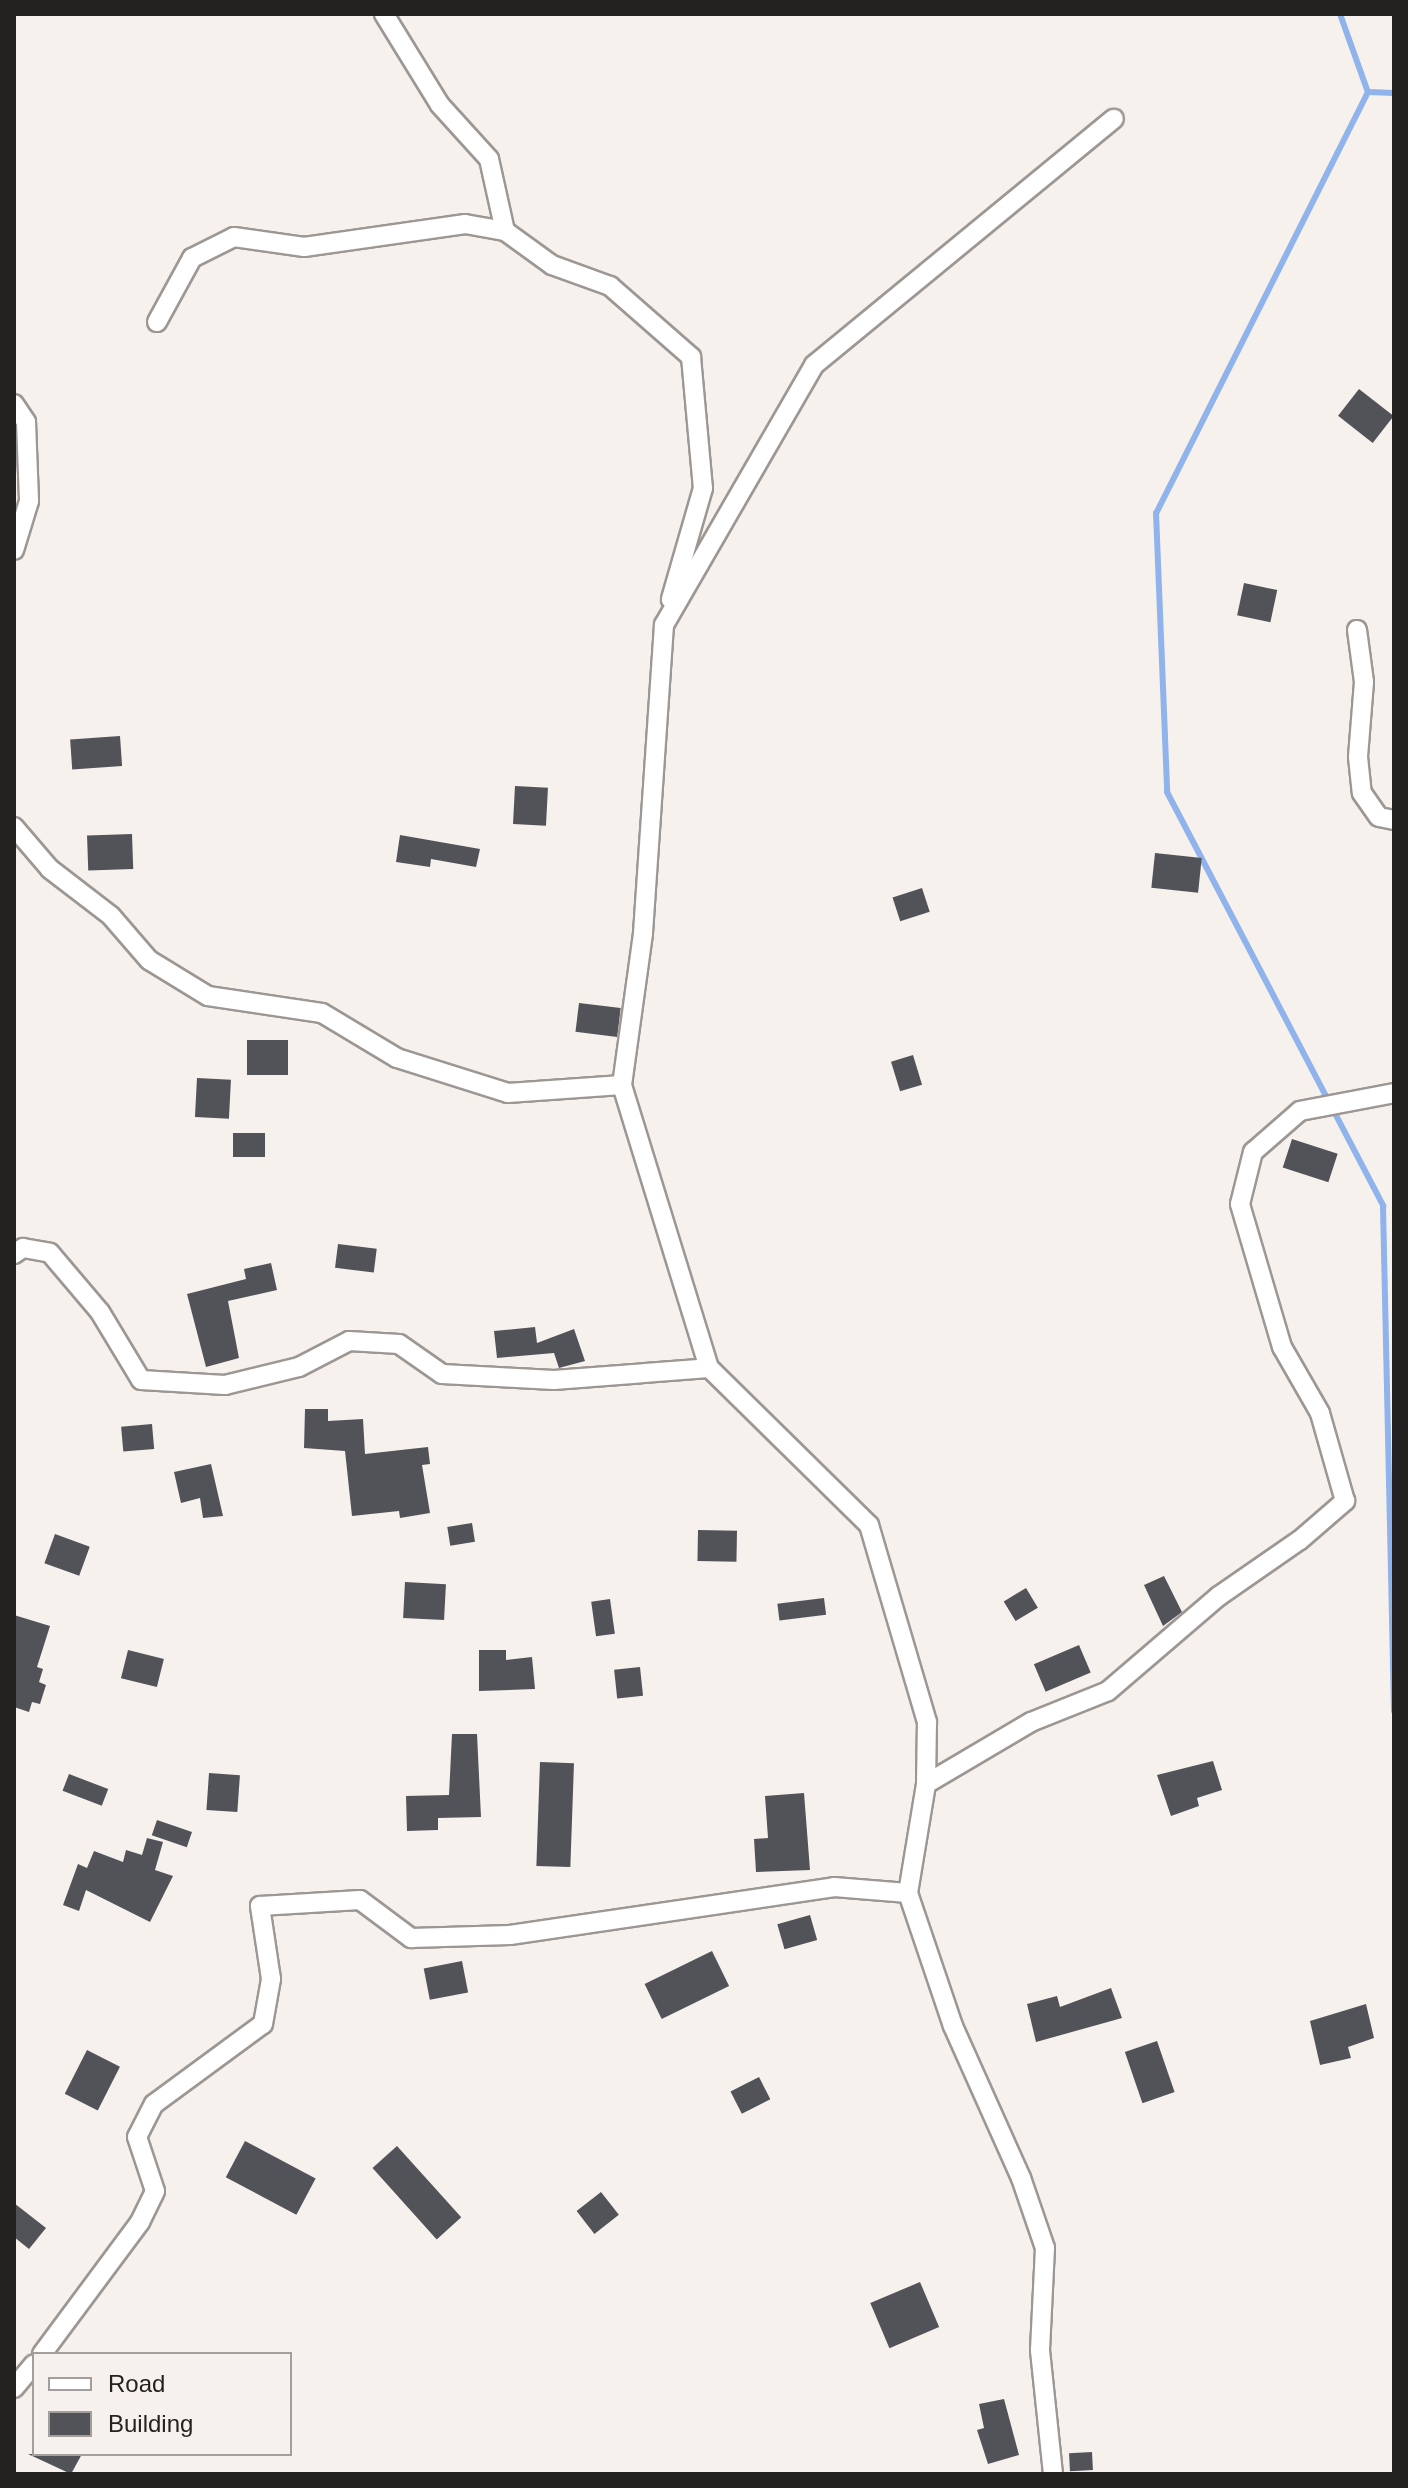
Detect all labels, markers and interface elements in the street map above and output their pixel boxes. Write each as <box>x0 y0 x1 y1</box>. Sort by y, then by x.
legend <box>32 2352 292 2456</box>
text: Road <box>108 2370 165 2397</box>
text: Building <box>108 2410 193 2437</box>

